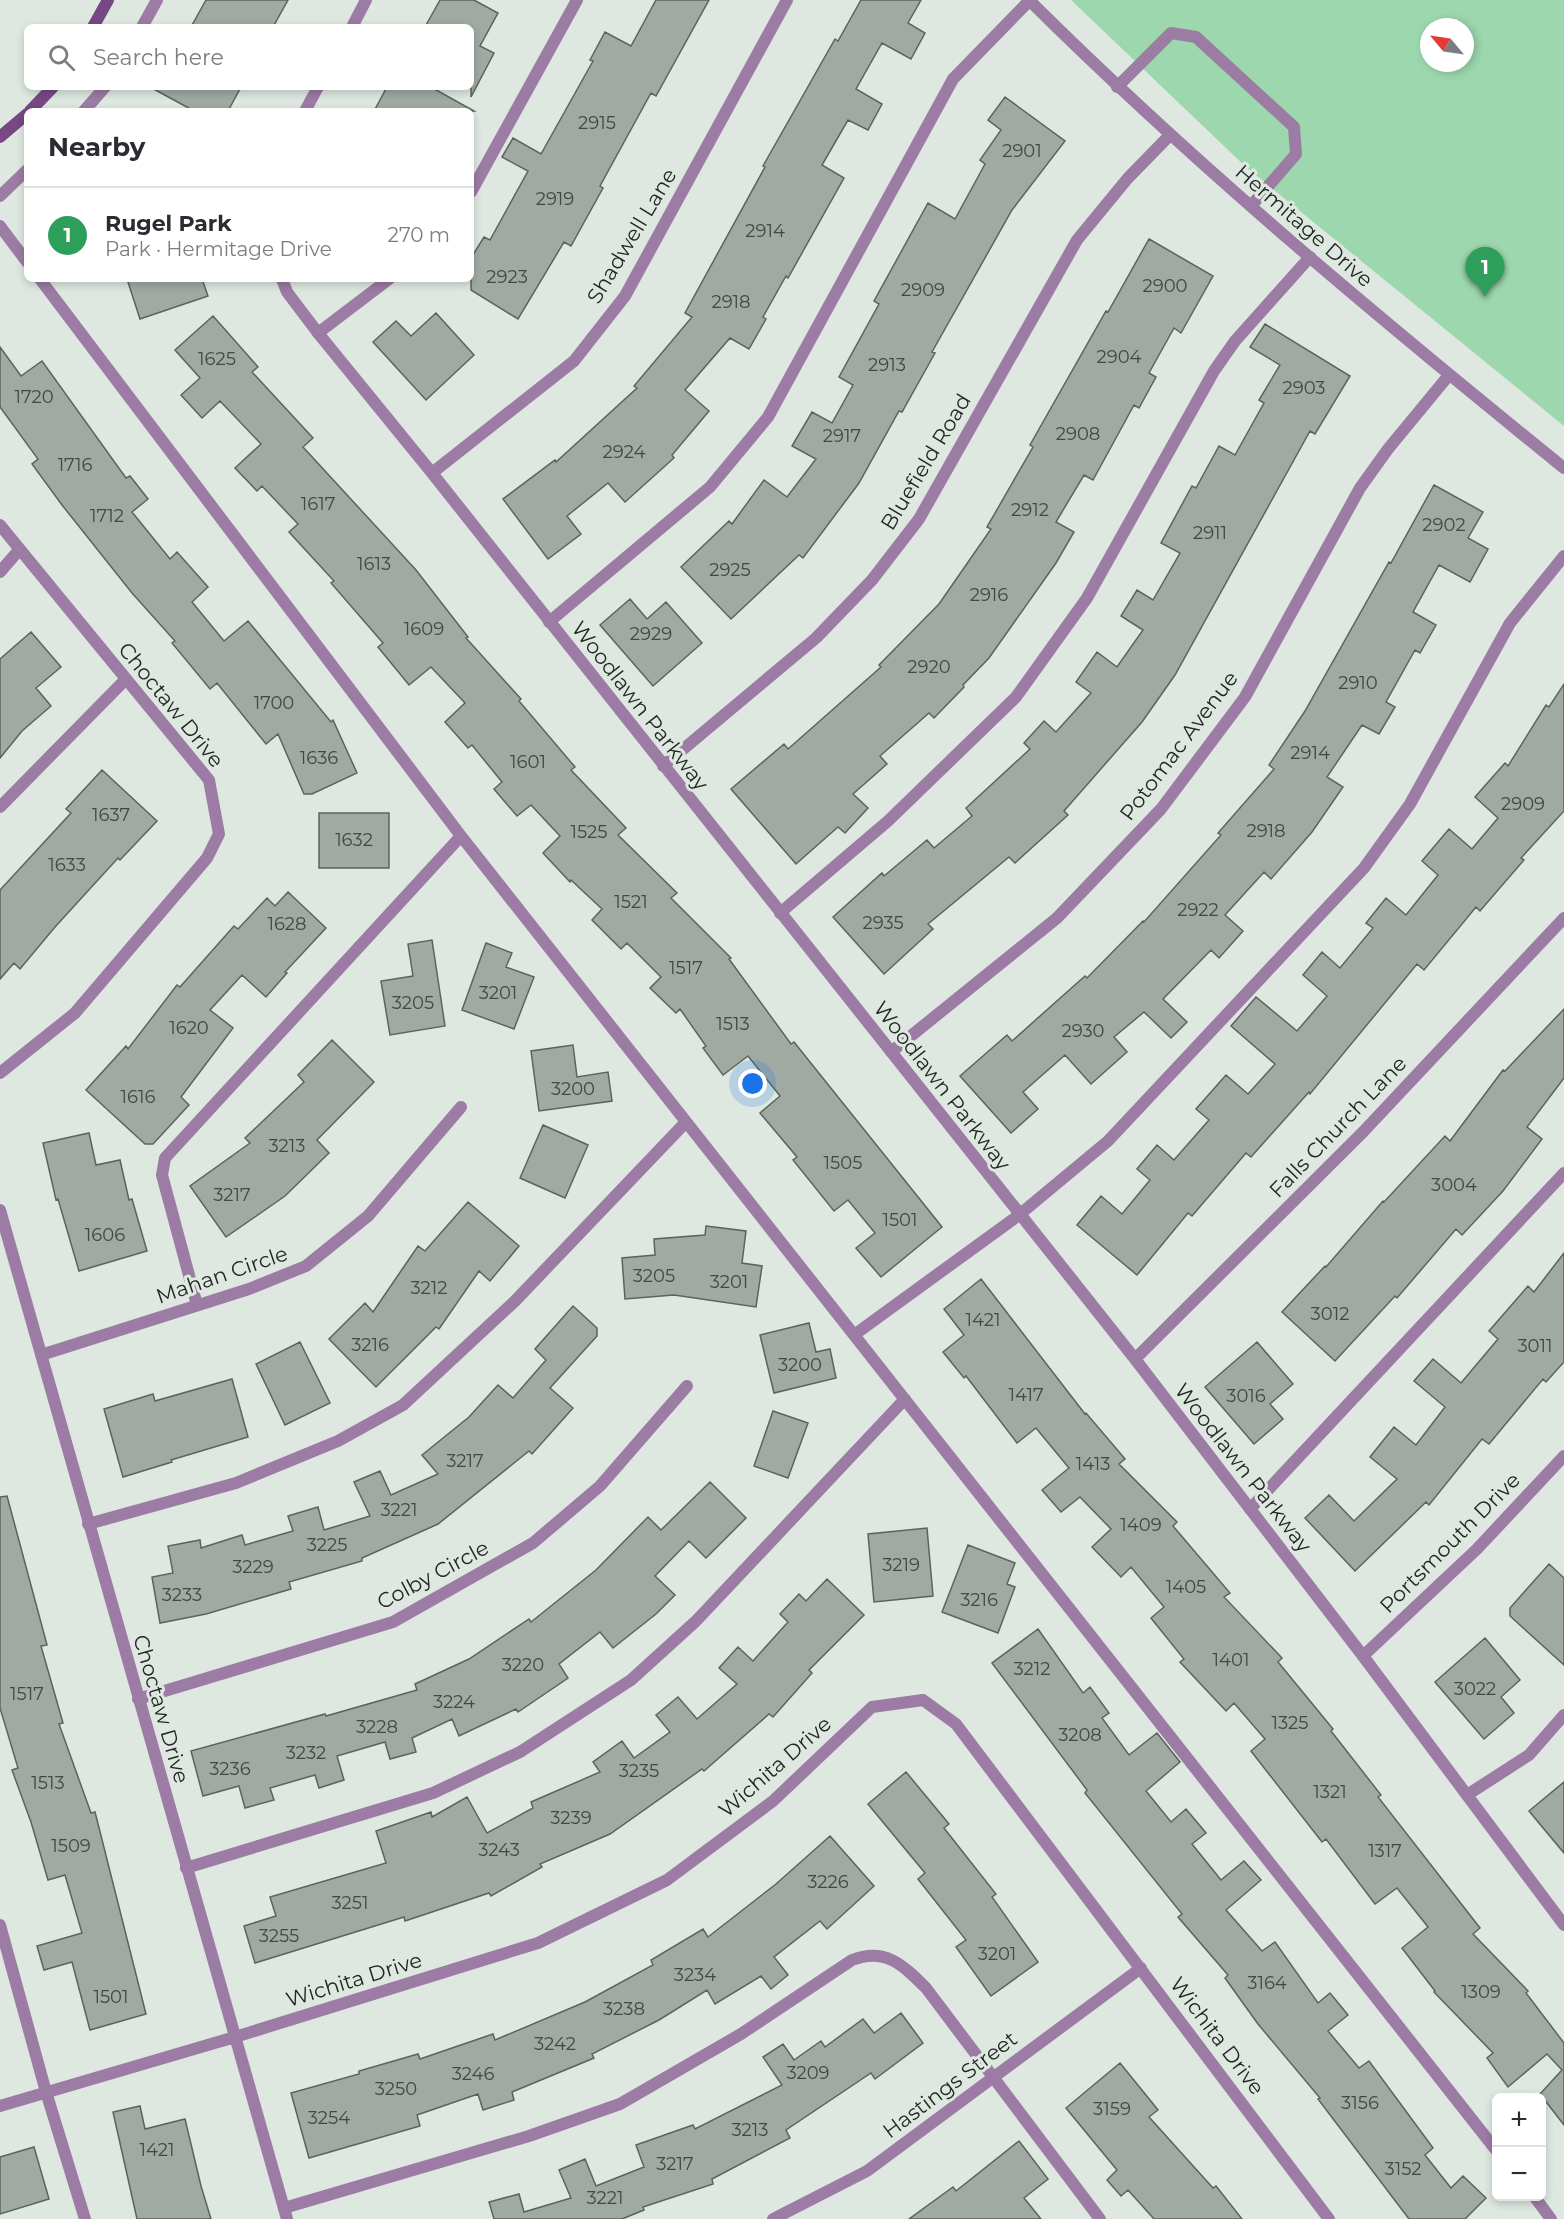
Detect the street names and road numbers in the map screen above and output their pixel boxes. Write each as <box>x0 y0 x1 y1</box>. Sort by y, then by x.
street label: Hermitage Drive <box>1231 159 1378 292</box>
street label: Shadwell Lane <box>581 164 682 308</box>
street label: Bluefield Road <box>875 389 976 534</box>
street label: Woodlawn Parkway <box>567 616 715 796</box>
street label: Choctaw Drive <box>113 637 229 772</box>
street label: Potomac Avenue <box>1114 666 1243 825</box>
street label: Woodlawn Parkway <box>869 996 1017 1176</box>
street label: Falls Church Lane <box>1264 1051 1411 1202</box>
street label: Mahan Circle <box>153 1240 291 1309</box>
street label: Woodlawn Parkway <box>1170 1378 1318 1558</box>
street label: Portsmouth Drive <box>1374 1467 1525 1618</box>
street label: Colby Circle <box>373 1535 493 1614</box>
street label: Choctaw Drive <box>128 1632 195 1786</box>
street label: Wichita Drive <box>713 1711 836 1822</box>
street label: Wichita Drive <box>283 1947 425 2012</box>
street label: Wichita Drive <box>1165 1972 1270 2100</box>
street label: Hastings Street <box>878 2026 1022 2143</box>

